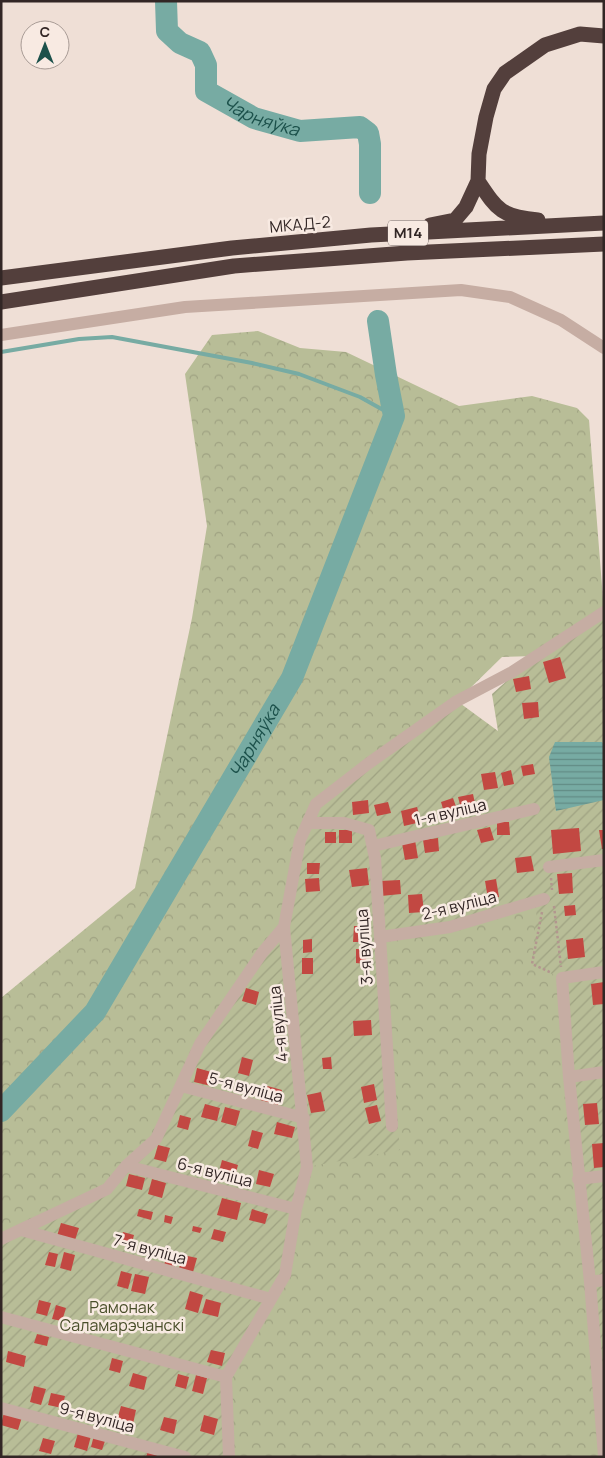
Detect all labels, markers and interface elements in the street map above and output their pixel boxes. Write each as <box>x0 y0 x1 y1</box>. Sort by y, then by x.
north arrow <box>20 20 70 70</box>
text: С <box>40 22 50 41</box>
water label: Чарняўка <box>218 90 303 142</box>
street label: МКАД-2 <box>269 210 331 238</box>
road number: М14 <box>388 220 428 246</box>
water label: Чарняўка <box>223 699 285 782</box>
street label: 1-я вуліца <box>412 793 488 831</box>
street label: 2-я вуліца <box>419 885 499 925</box>
street label: 3-я вуліца <box>350 908 378 986</box>
street label: 4-я вуліца <box>263 985 293 1063</box>
street label: 5-я вуліца <box>206 1066 286 1108</box>
street label: 6-я вуліца <box>175 1152 255 1192</box>
street label: 7-я вуліца <box>111 1229 189 1269</box>
park label: Рамонак Саламарэчанскі <box>60 1296 184 1336</box>
street label: 9-я вуліца <box>57 1396 137 1438</box>

